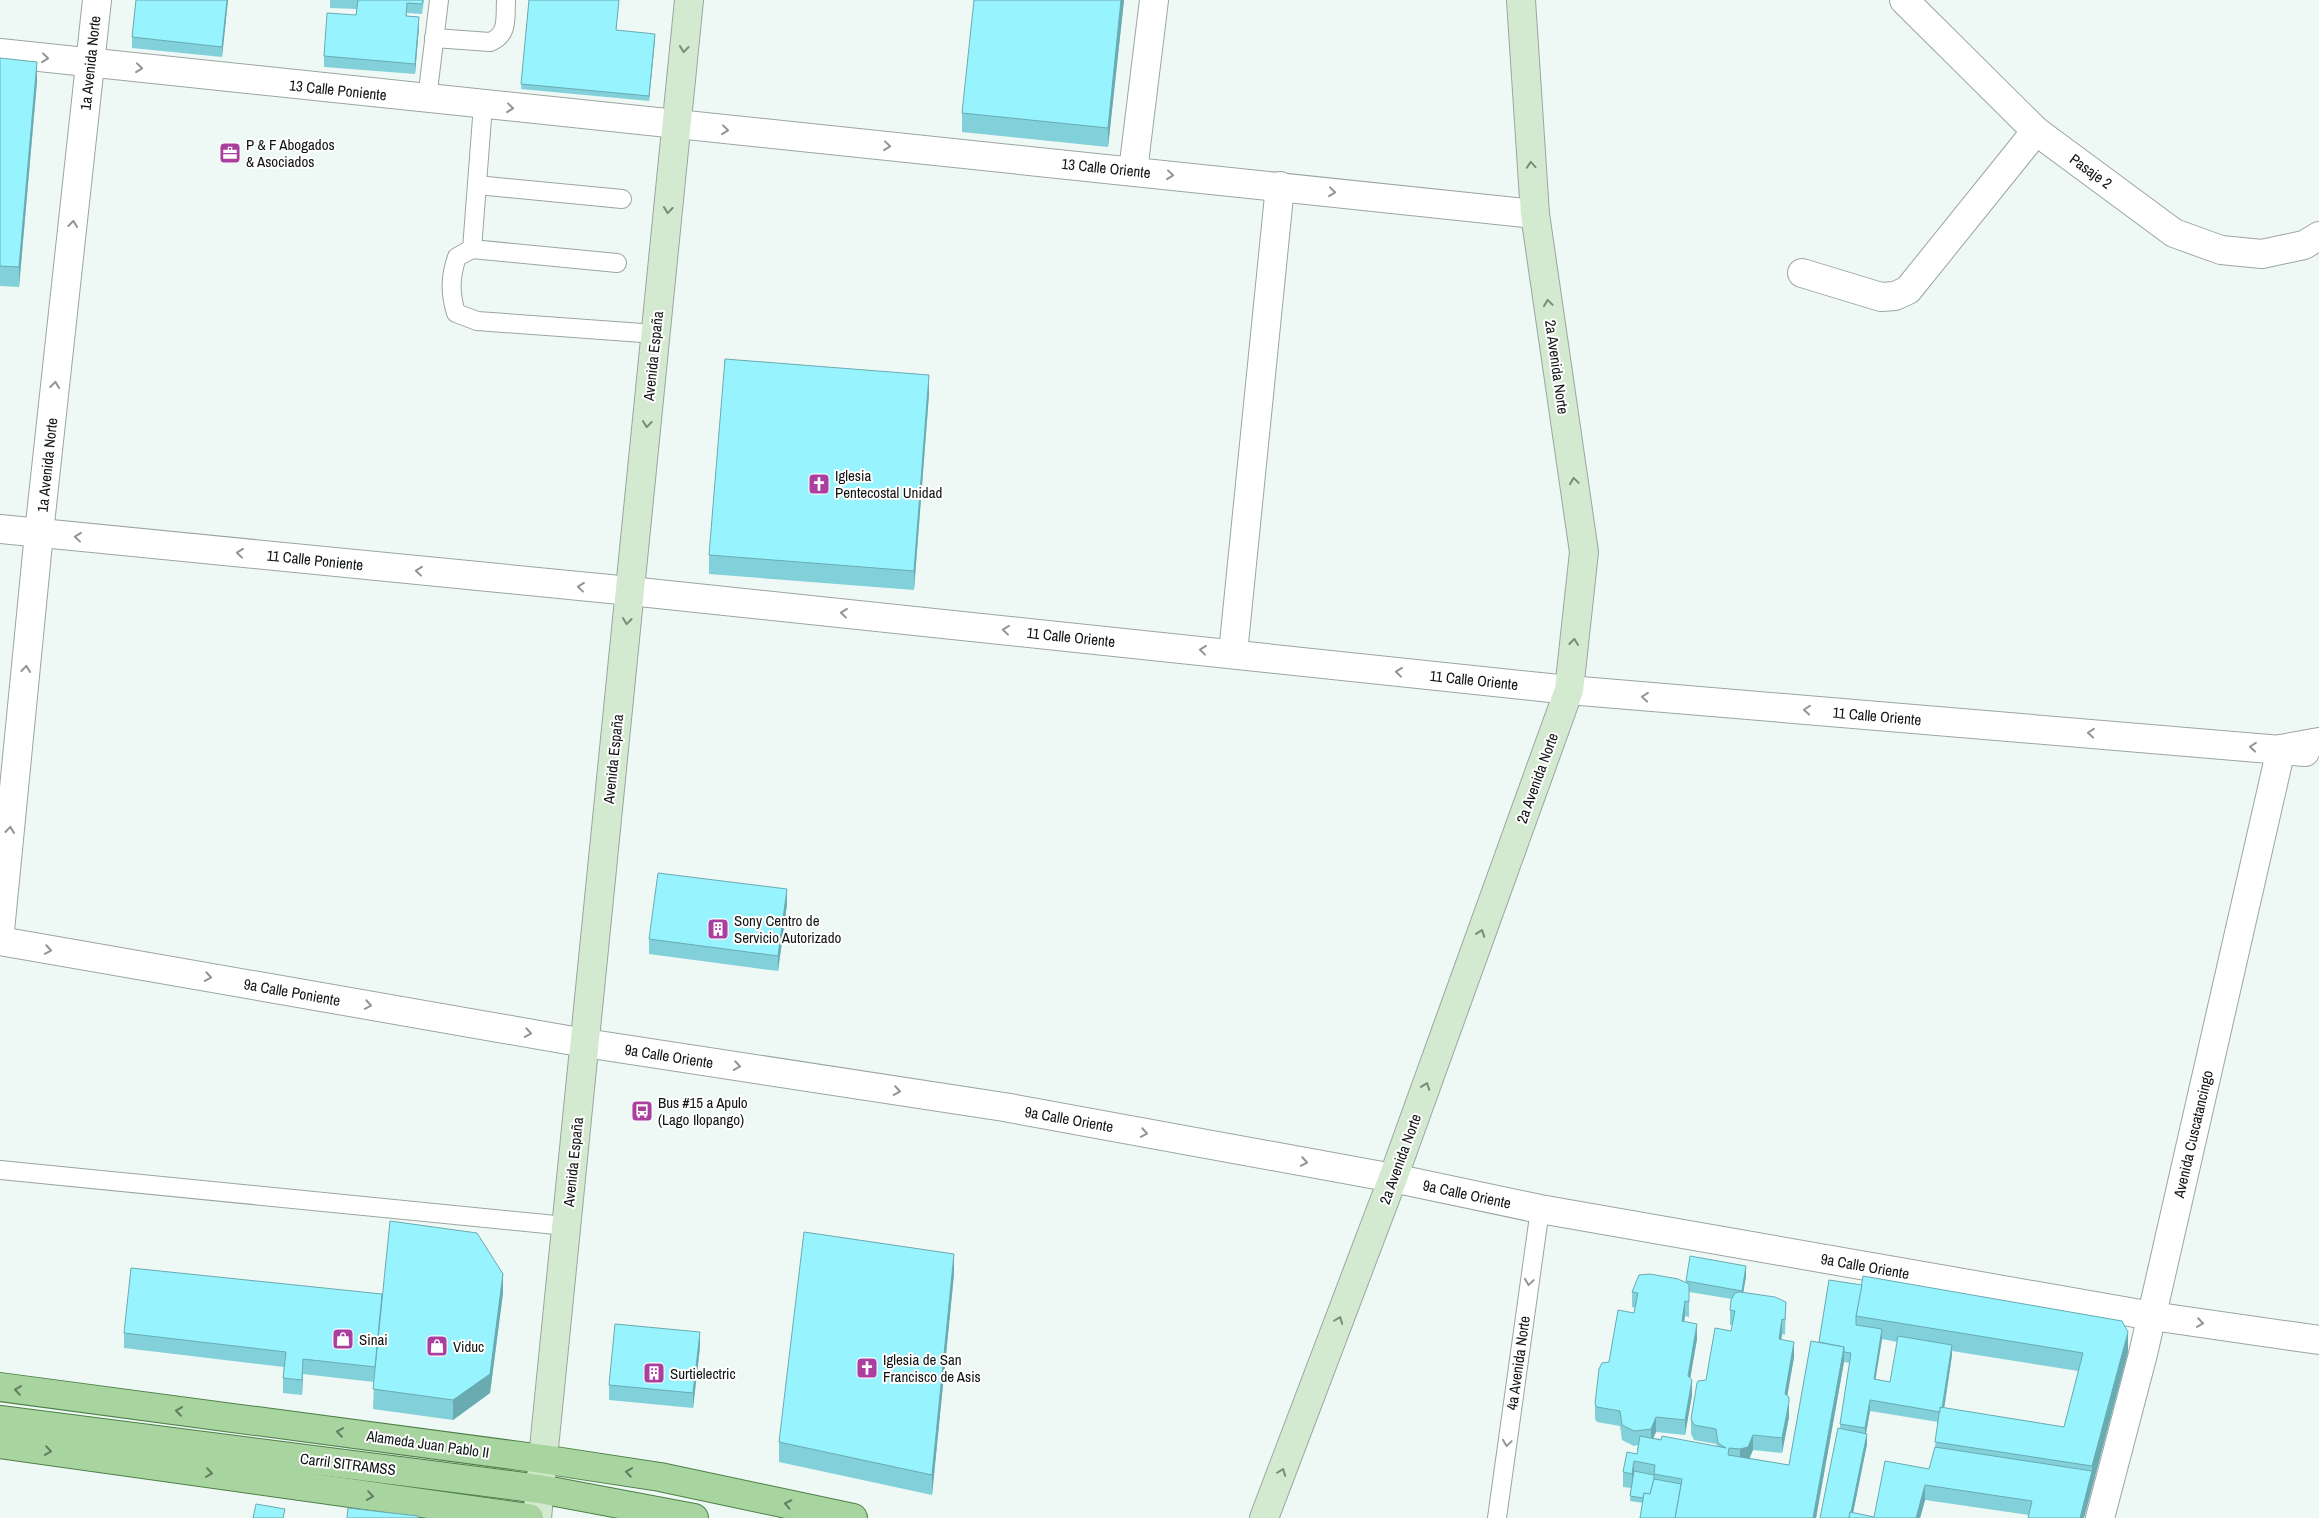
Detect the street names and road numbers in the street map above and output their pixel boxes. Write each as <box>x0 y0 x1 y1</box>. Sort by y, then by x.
street label: 1a Avenida Norte <box>75 15 105 111</box>
street label: 13 Calle Poniente <box>288 74 388 106</box>
street label: Pasaje 2 <box>2065 148 2117 194</box>
street label: 13 Calle Oriente <box>1060 153 1152 183</box>
street label: Avenida España <box>638 310 668 403</box>
street label: 2a Avenida Norte <box>1540 319 1574 416</box>
street label: 1a Avenida Norte <box>32 417 62 513</box>
street label: 11 Calle Poniente <box>266 544 364 576</box>
street label: 11 Calle Oriente <box>1026 622 1116 652</box>
street label: 11 Calle Oriente <box>1429 665 1519 695</box>
street label: 11 Calle Oriente <box>1832 702 1922 730</box>
street label: Avenida España <box>598 713 628 806</box>
street label: 2a Avenida Norte <box>1511 730 1563 826</box>
street label: 9a Calle Poniente <box>242 973 342 1011</box>
street label: 9a Calle Oriente <box>623 1039 715 1073</box>
street label: Avenida Cuscatancingo <box>2168 1068 2218 1201</box>
street label: 9a Calle Oriente <box>1023 1101 1115 1137</box>
street label: 2a Avenida Norte <box>1374 1111 1426 1207</box>
street label: Avenida España <box>558 1116 588 1209</box>
street label: 9a Calle Oriente <box>1421 1174 1513 1214</box>
street label: 9a Calle Oriente <box>1819 1248 1911 1284</box>
street label: 4a Avenida Norte <box>1501 1314 1535 1411</box>
street label: Alameda Juan Pablo II <box>364 1425 491 1463</box>
street label: Carril SITRAMSS <box>299 1448 397 1480</box>

